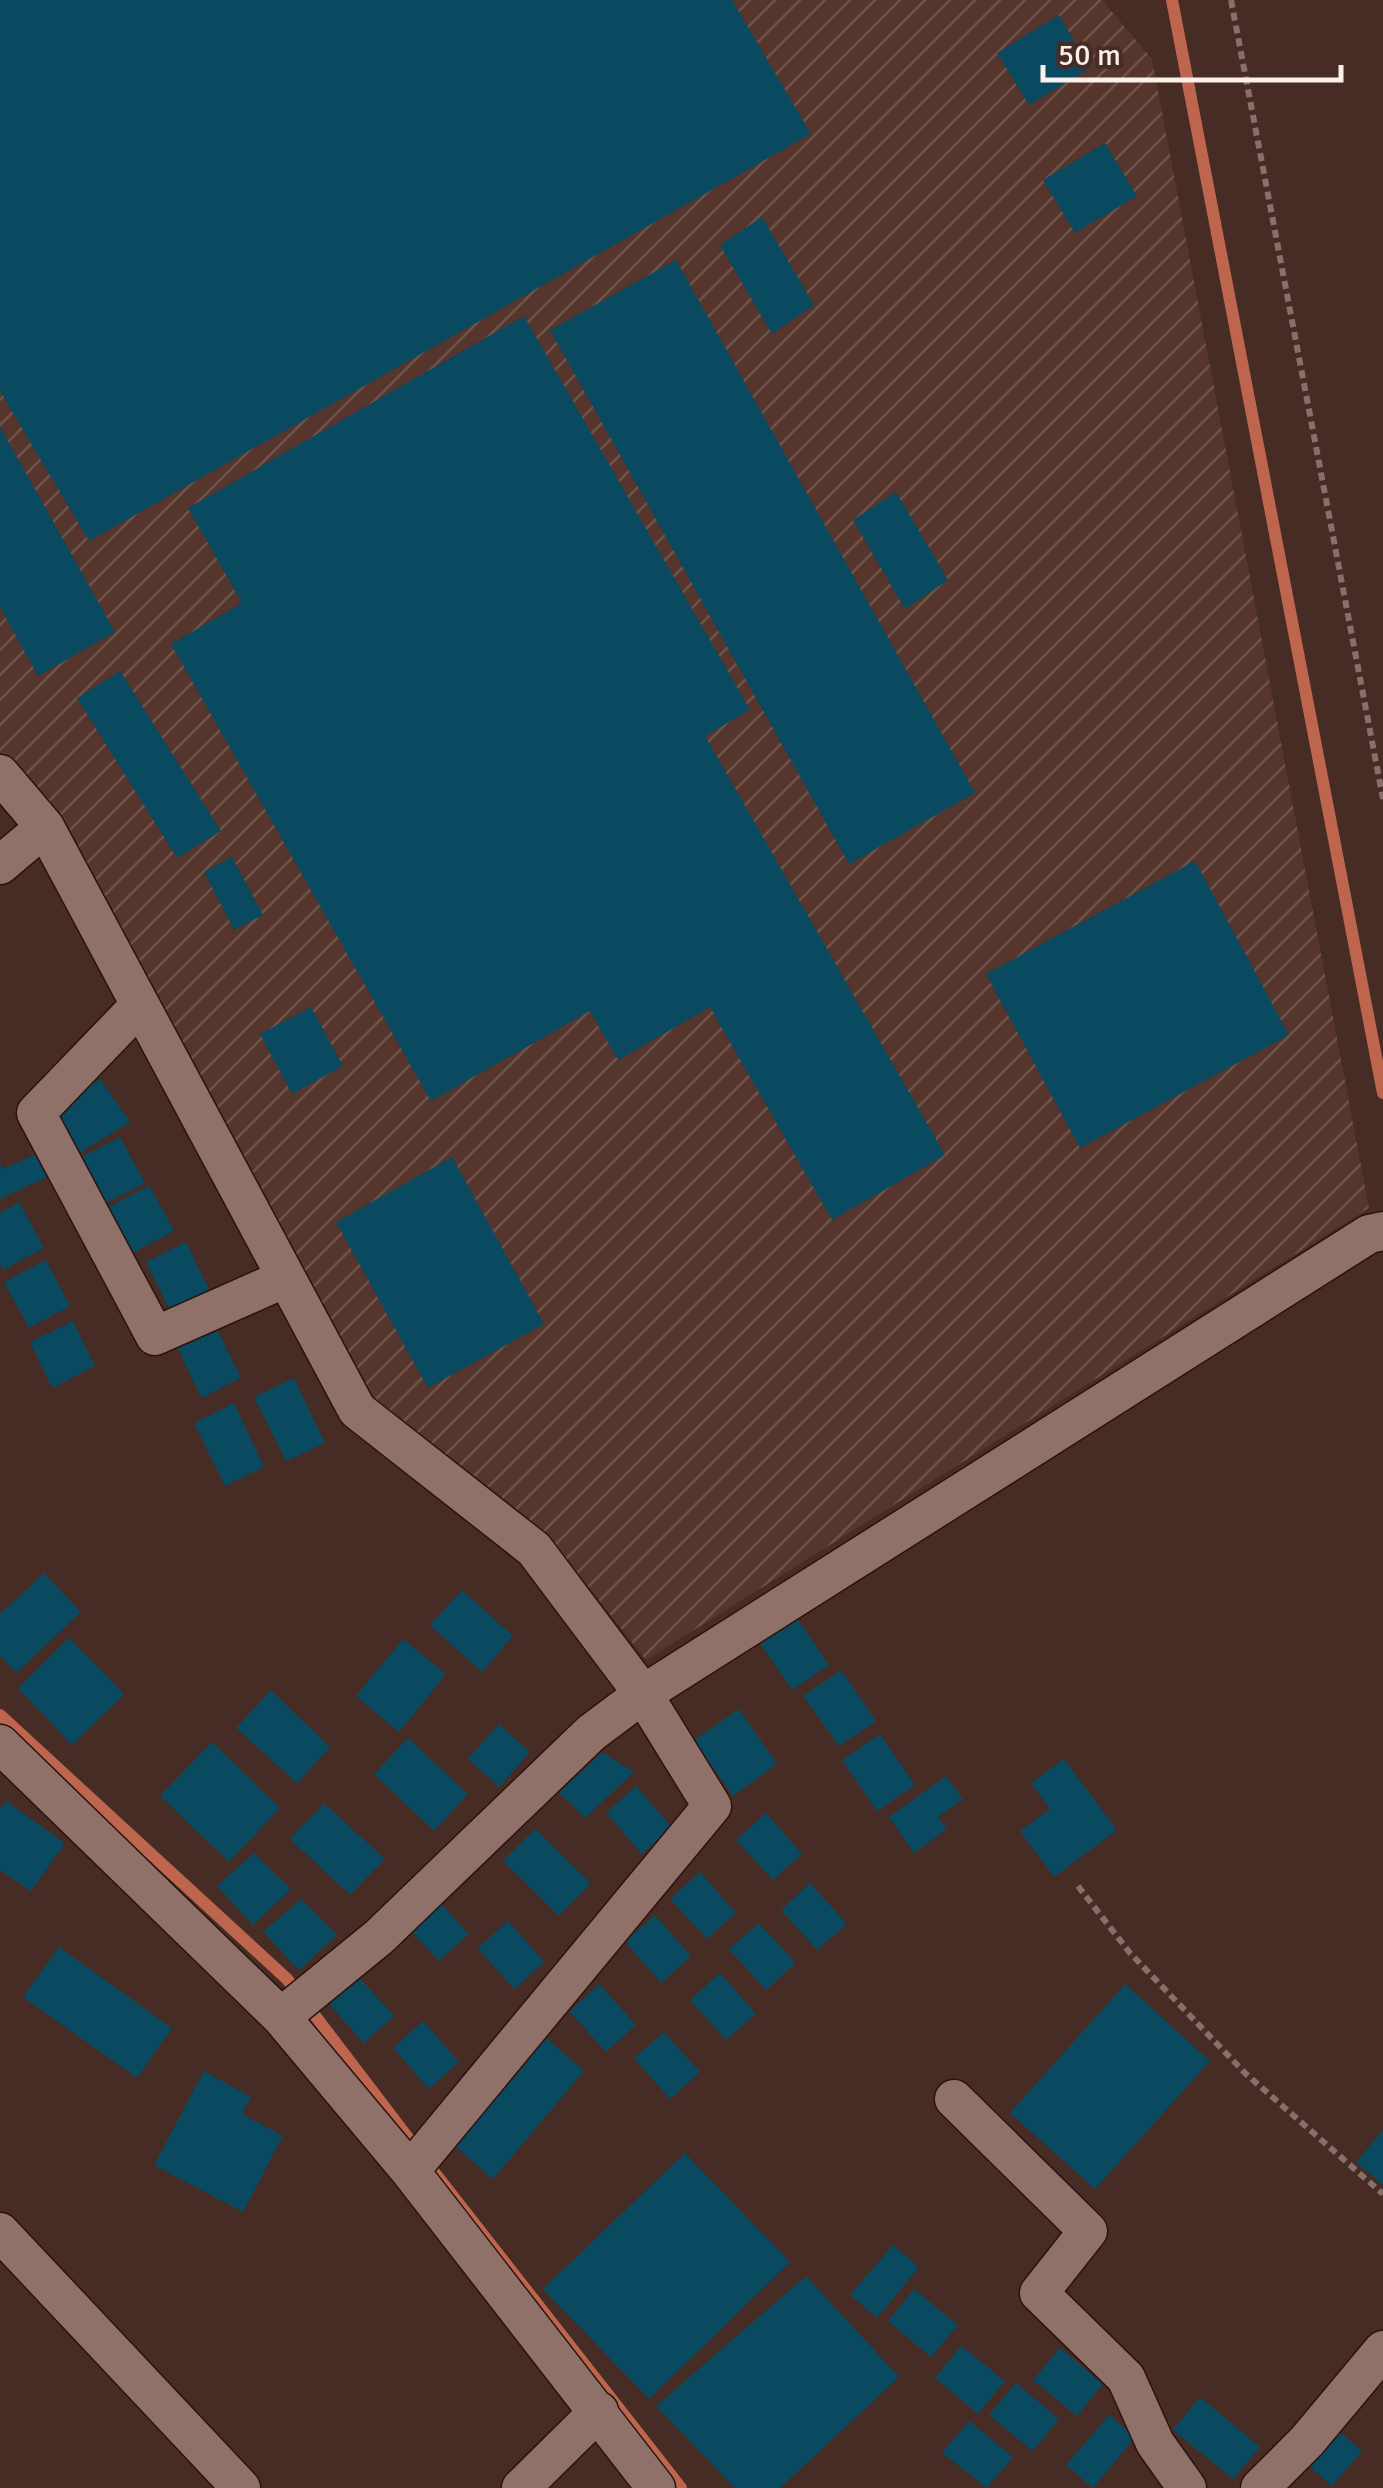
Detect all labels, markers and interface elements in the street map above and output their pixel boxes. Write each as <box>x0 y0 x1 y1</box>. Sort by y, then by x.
scale bar <box>1043 20 1340 82</box>
text: 50 m <box>1058 37 1121 74</box>

